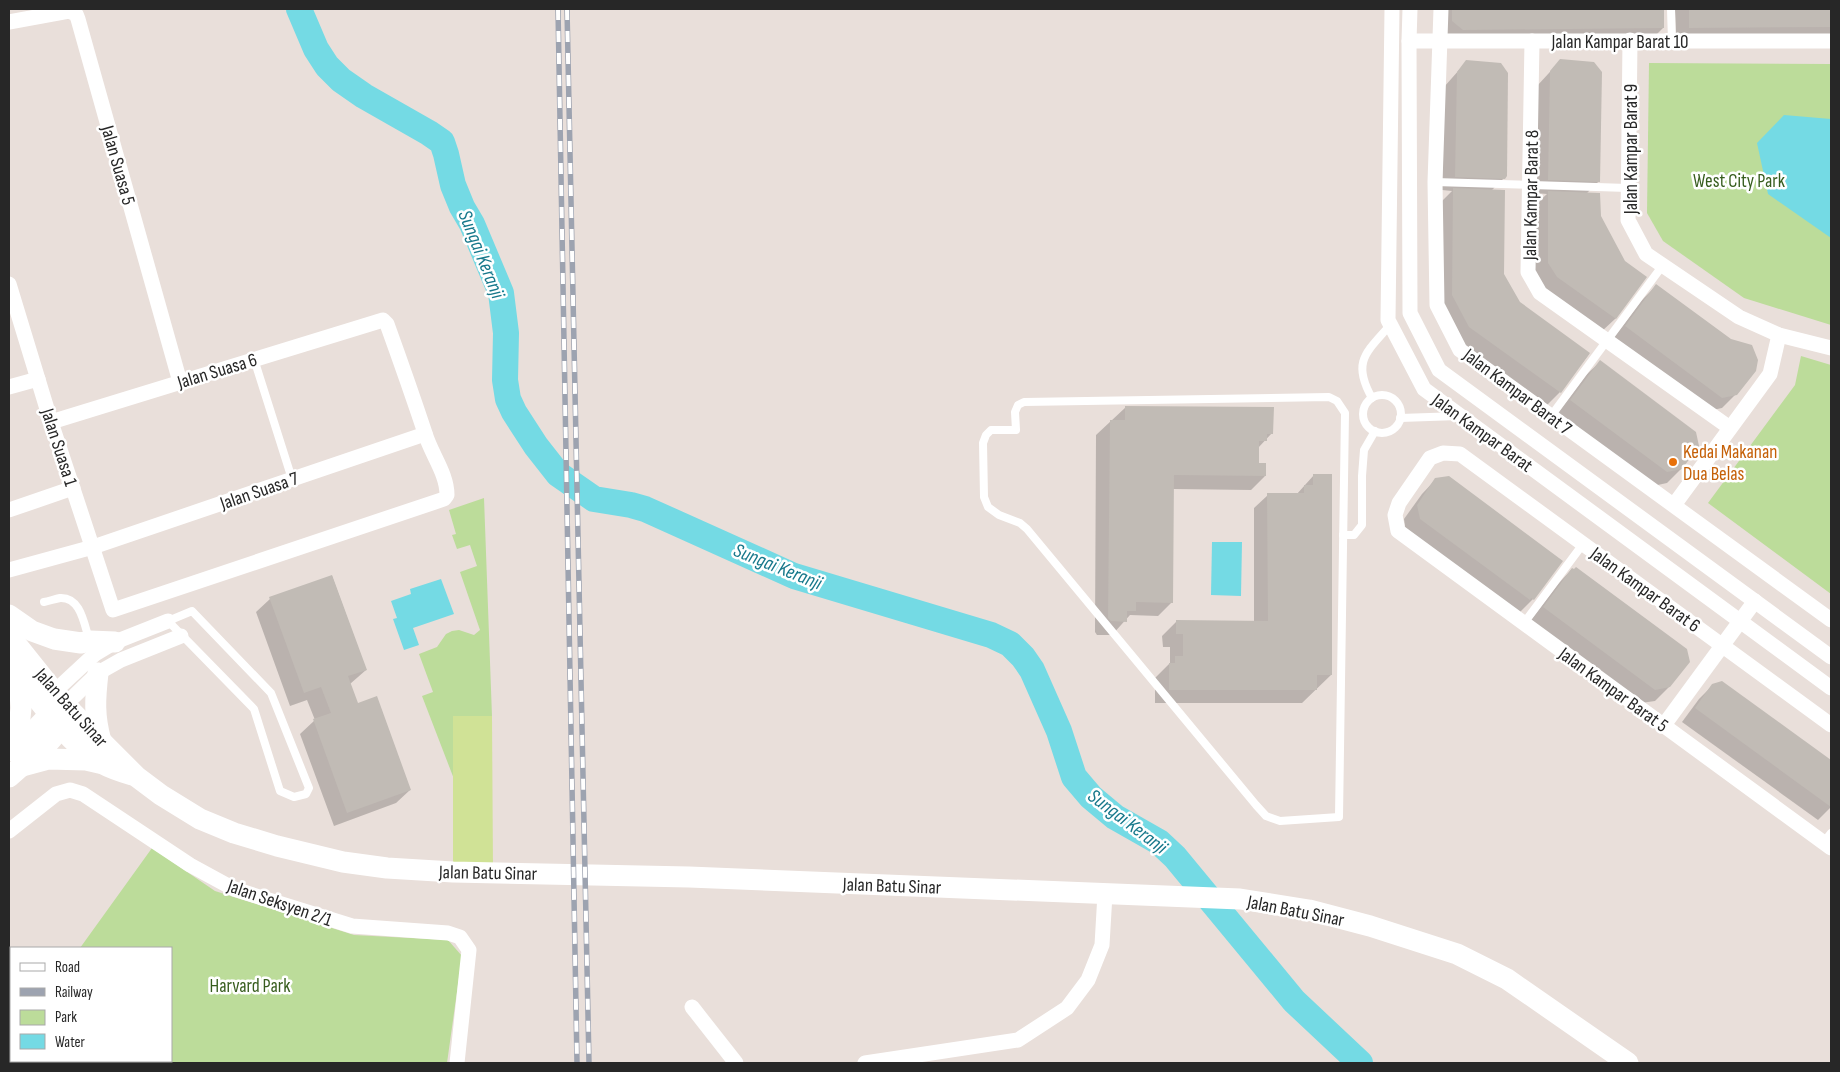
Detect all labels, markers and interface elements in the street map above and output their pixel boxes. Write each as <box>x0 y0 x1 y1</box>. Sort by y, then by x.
street label: Jalan Kampar Barat 10 <box>1550 31 1689 54</box>
street label: Jalan Kampar Barat 9 <box>1620 84 1643 215</box>
street label: Jalan Suasa 5 <box>95 122 140 208</box>
street label: Jalan Kampar Barat 8 <box>1519 130 1544 261</box>
park label: West City Park <box>1693 170 1786 193</box>
water label: Sungai Keranji <box>452 207 510 303</box>
street label: Jalan Kampar Barat 7 <box>1459 343 1577 439</box>
street label: Jalan Suasa 6 <box>174 348 260 395</box>
street label: Jalan Kampar Barat <box>1428 388 1538 476</box>
street label: Jalan Suasa 1 <box>35 405 82 490</box>
place label: Kedai Makanan Dua Belas <box>1683 441 1777 486</box>
marker: Kedai Makanan Dua Belas <box>1667 456 1679 468</box>
street label: Jalan Suasa 7 <box>216 467 302 516</box>
water label: Sungai Keranji <box>730 538 827 596</box>
street label: Jalan Kampar Barat 6 <box>1585 542 1705 638</box>
street label: Jalan Kampar Barat 5 <box>1553 642 1672 738</box>
street label: Jalan Batu Sinar <box>29 663 113 753</box>
water label: Sungai Keranji <box>1083 784 1173 860</box>
street label: Jalan Batu Sinar <box>438 861 538 886</box>
street label: Jalan Batu Sinar <box>841 873 942 900</box>
street label: Jalan Seksyen 2/1 <box>223 874 335 932</box>
street label: Jalan Batu Sinar <box>1244 891 1347 932</box>
legend <box>10 947 172 1062</box>
text: Road <box>55 958 80 977</box>
park label: Harvard Park <box>210 975 291 998</box>
text: Railway <box>55 983 93 1002</box>
text: Park <box>55 1008 77 1027</box>
text: Water <box>55 1033 86 1052</box>

